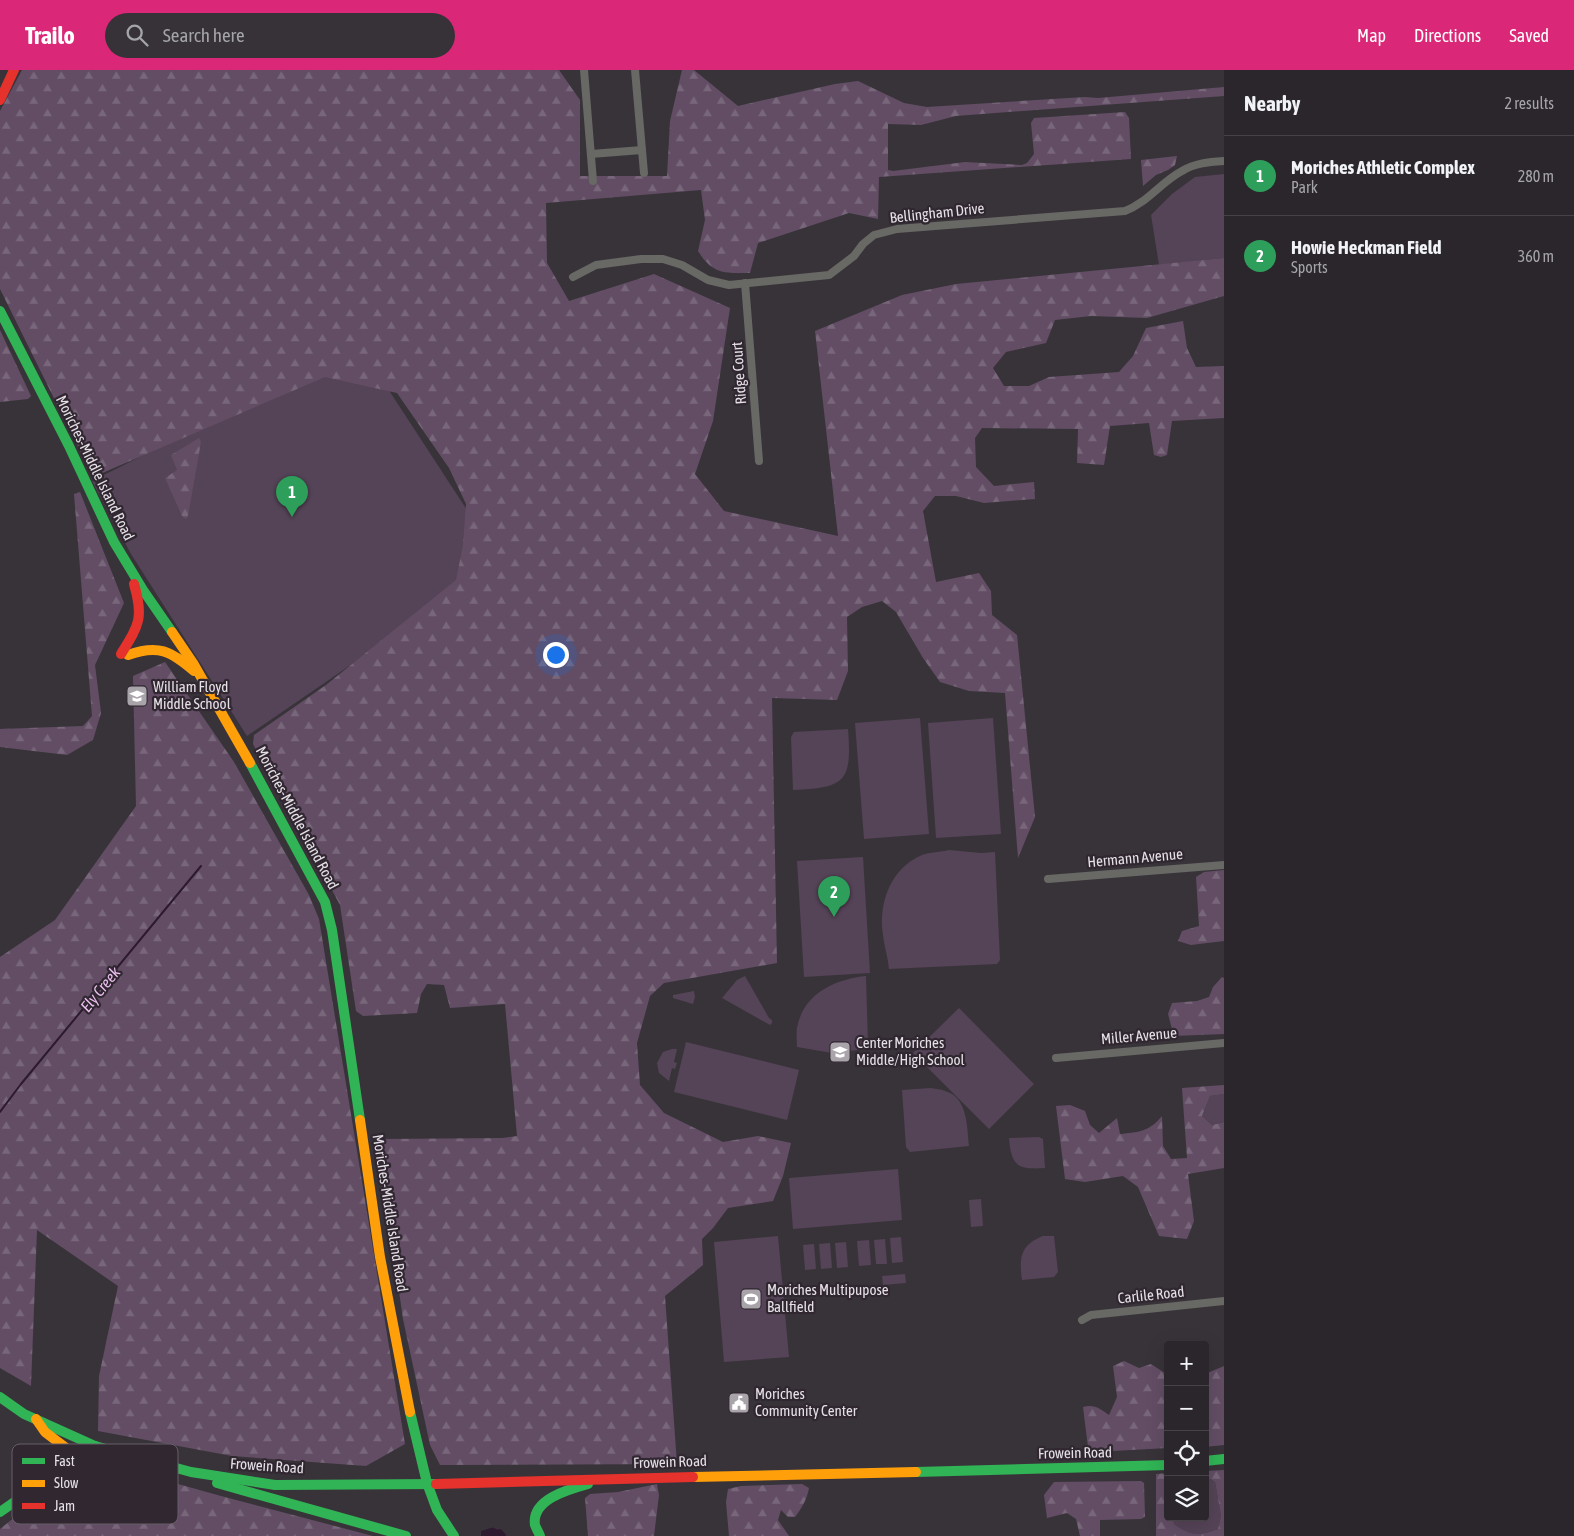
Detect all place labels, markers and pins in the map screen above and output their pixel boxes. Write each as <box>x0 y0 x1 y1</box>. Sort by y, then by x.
pin: 1 <box>276 476 308 517</box>
place label: William Floyd Middle School <box>153 678 231 712</box>
school or university icon: William Floyd Middle School <box>125 684 149 708</box>
pin: 2 <box>818 876 850 917</box>
place label: Center Moriches Middle/High School <box>856 1034 965 1068</box>
school or university icon: Center Moriches Middle/High School <box>828 1040 852 1064</box>
place label: Moriches Multipupose Ballfield <box>767 1281 889 1315</box>
sports icon: Moriches Multipupose Ballfield <box>739 1287 763 1311</box>
place label: Moriches Community Center <box>755 1385 858 1419</box>
public building icon: Moriches Community Center <box>727 1391 751 1415</box>

